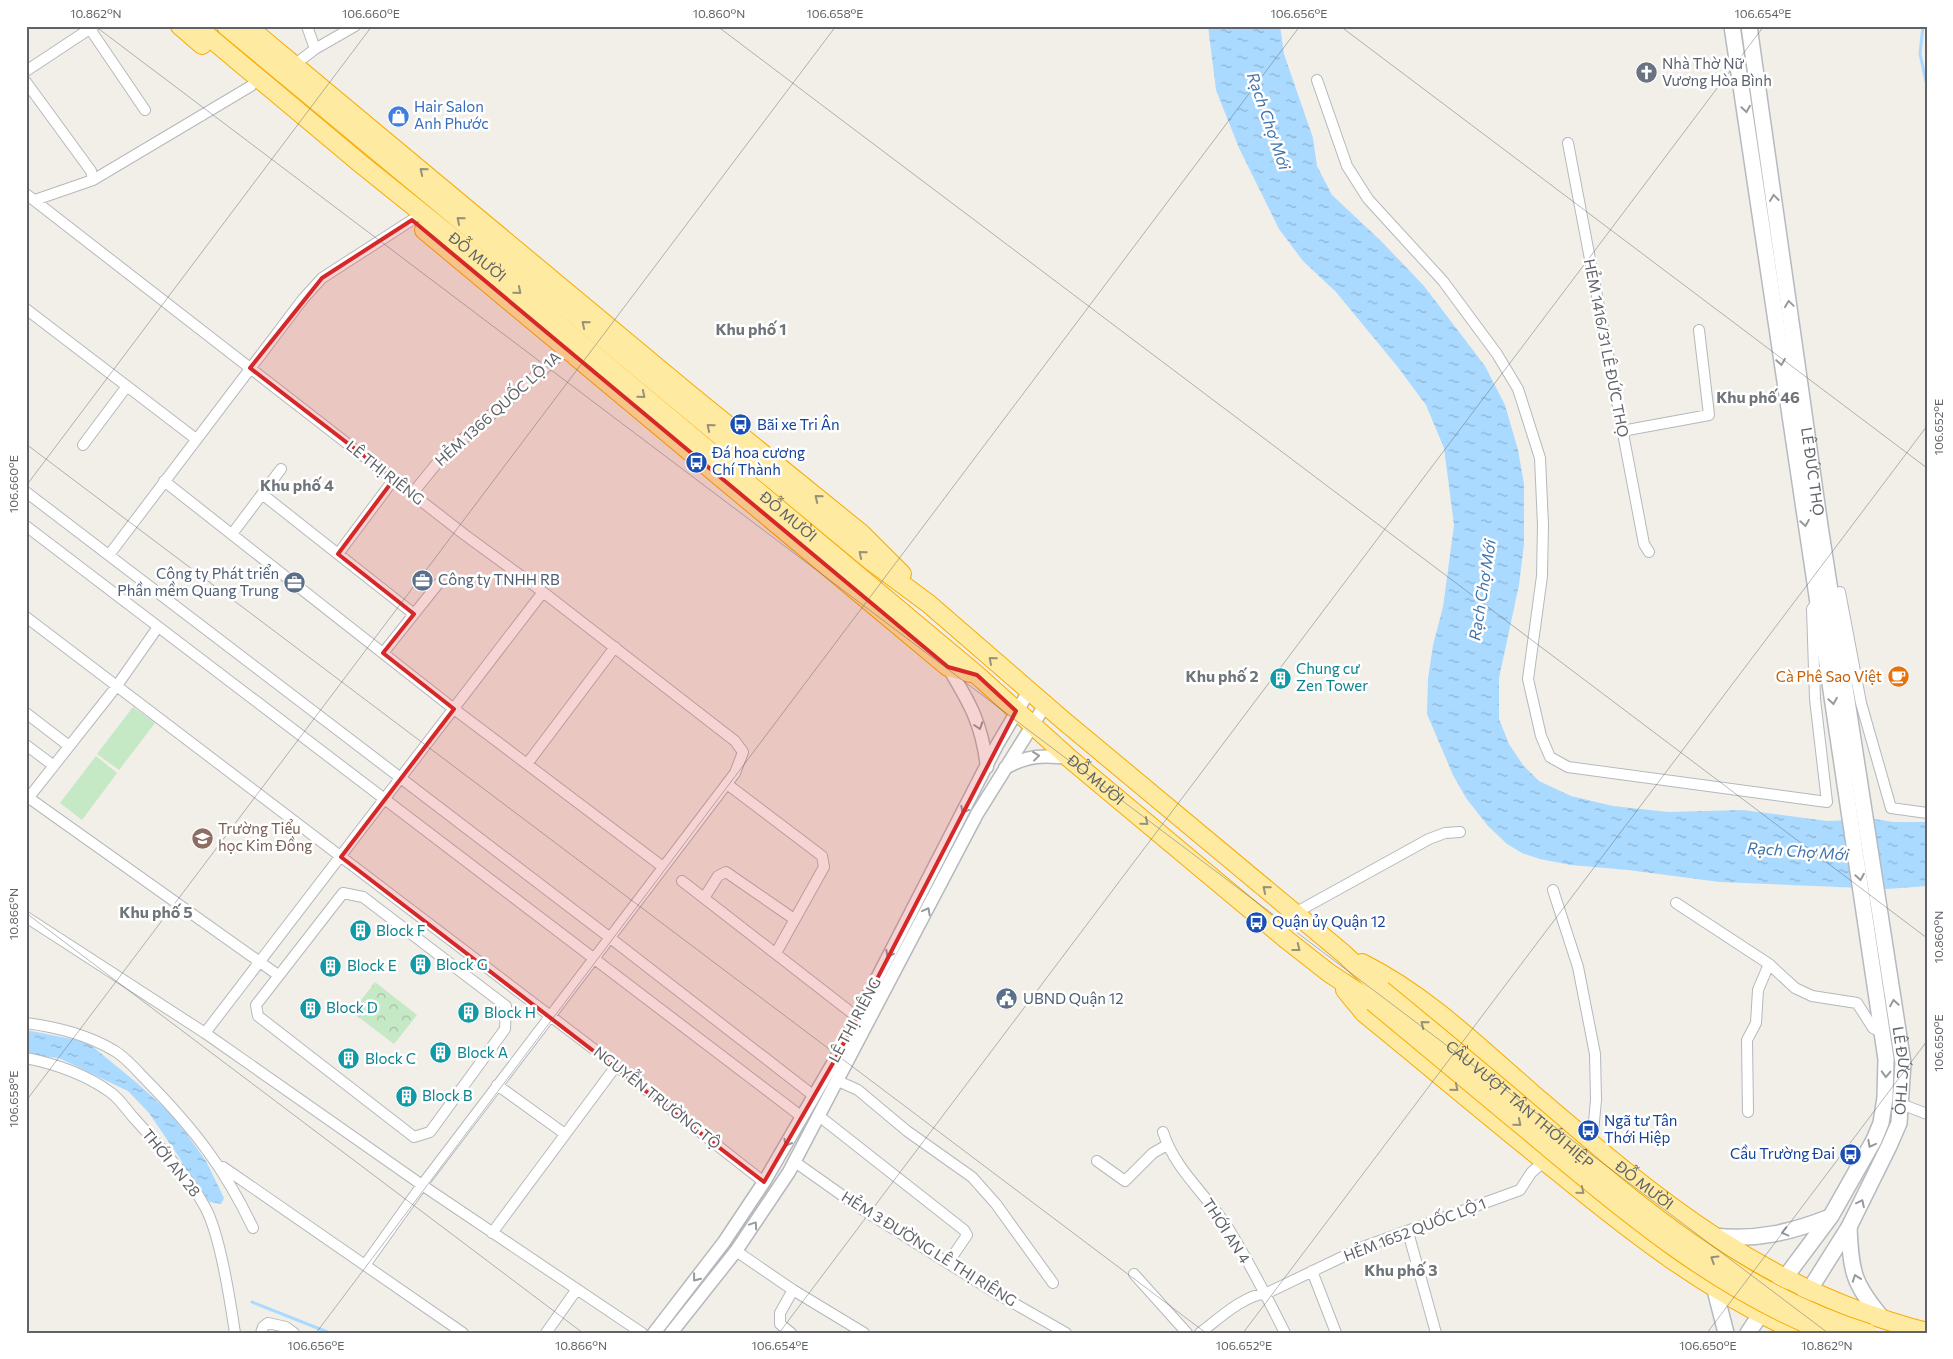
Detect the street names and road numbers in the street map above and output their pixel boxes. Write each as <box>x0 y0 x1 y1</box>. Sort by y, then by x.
street label: ĐỖ MƯỜI <box>445 227 510 285</box>
street label: HẺM 1416/31 LÊ ĐỨC THỌ <box>1581 257 1634 438</box>
street label: HẺM 1366 QUỐC LỘ 1A <box>429 345 564 469</box>
street label: LÊ ĐỨC THỌ <box>1798 426 1828 517</box>
street label: LÊ THỊ RIÊNG <box>343 435 429 508</box>
street label: ĐỖ MƯỜI <box>756 486 821 545</box>
street label: ĐỖ MƯỜI <box>1063 750 1128 808</box>
street label: LÊ THỊ RIÊNG <box>823 973 884 1065</box>
street label: LÊ ĐỨC THỌ <box>1889 1025 1914 1116</box>
street label: CẦU VƯỢT TÂN THỚI HIỆP <box>1443 1036 1598 1172</box>
street label: NGUYỄN TRƯỜNG TỘ <box>591 1040 727 1152</box>
street label: THỚI AN 28 <box>139 1124 205 1200</box>
street label: ĐỖ MƯỜI <box>1611 1156 1677 1213</box>
street label: HẺM 3 ĐƯỜNG LÊ THỊ RIÊNG <box>839 1186 1021 1310</box>
street label: HẺM 1652 QUỐC LỘ 1 <box>1340 1191 1488 1265</box>
street label: THỚI AN 4 <box>1199 1194 1255 1266</box>

